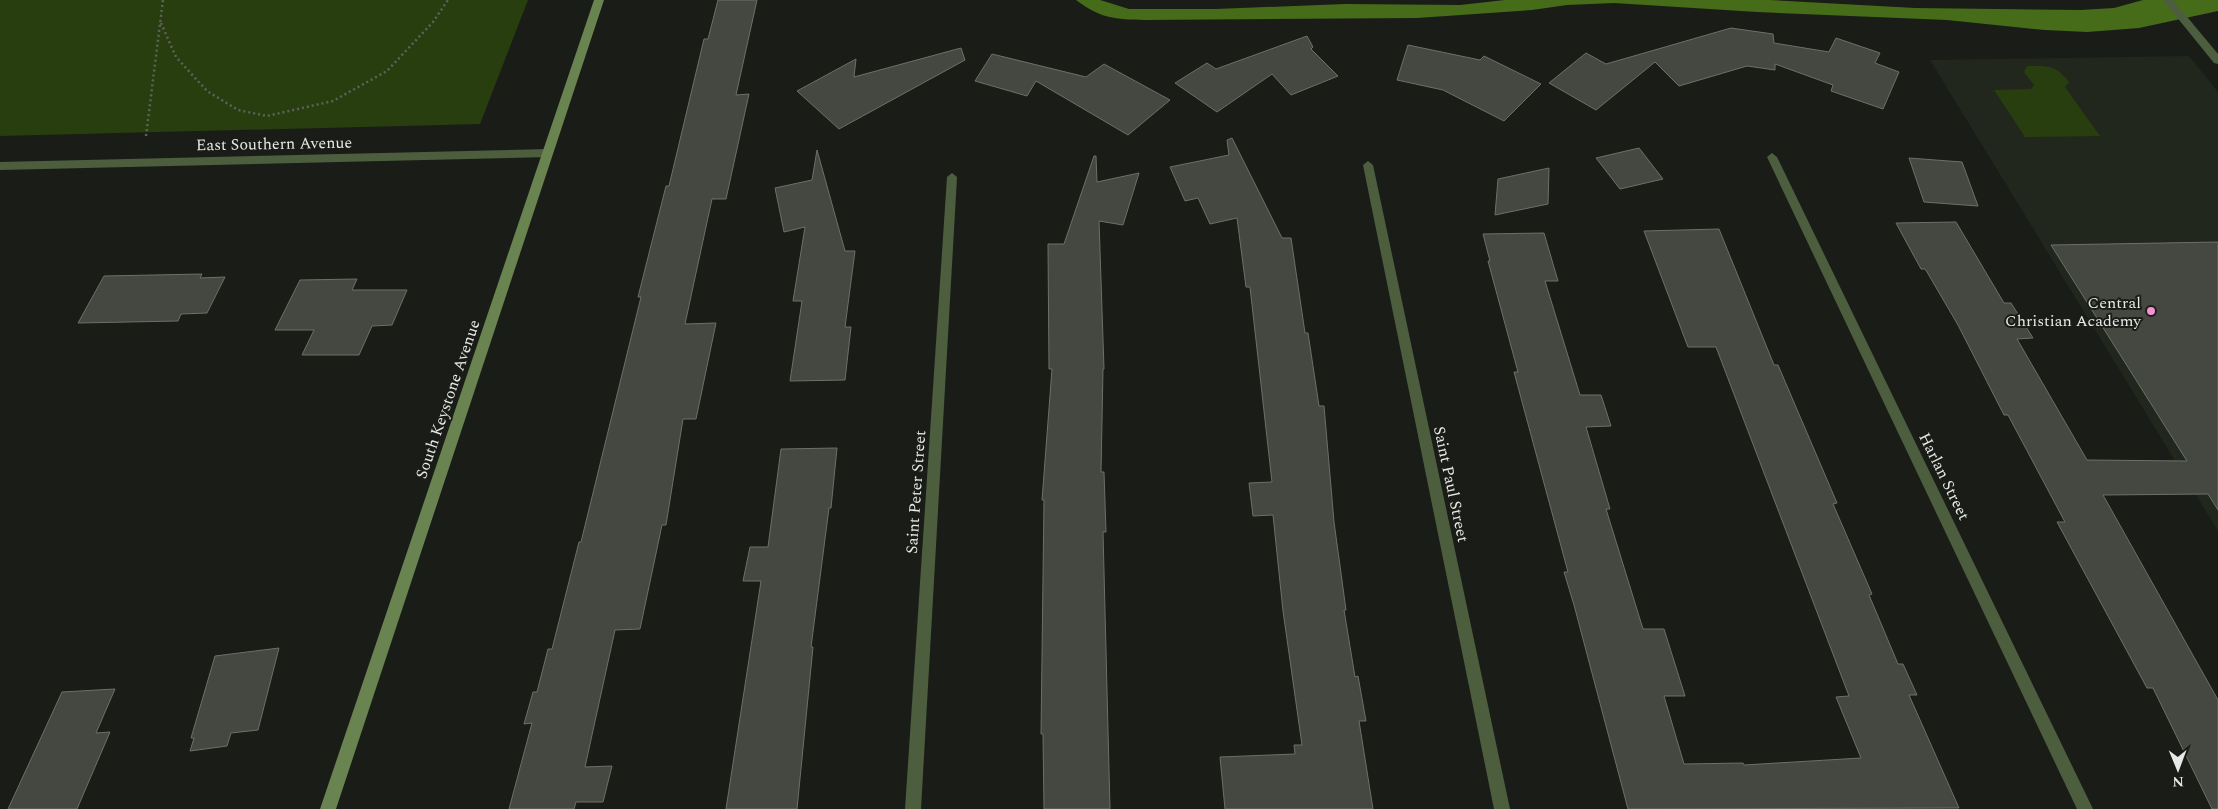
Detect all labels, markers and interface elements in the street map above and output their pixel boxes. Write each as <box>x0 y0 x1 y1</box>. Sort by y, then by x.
street label: East Southern Avenue <box>196 131 352 157</box>
place label: Central Christian Academy <box>2005 291 2142 333</box>
marker: Central Christian Academy <box>2145 305 2157 317</box>
street label: South Keystone Avenue <box>409 316 486 482</box>
street label: Saint Paul Street <box>1427 424 1475 545</box>
street label: Harlan Street <box>1912 428 1976 525</box>
street label: Saint Peter Street <box>900 429 932 555</box>
north arrow <box>2153 744 2203 794</box>
text: N <box>2172 771 2184 792</box>

